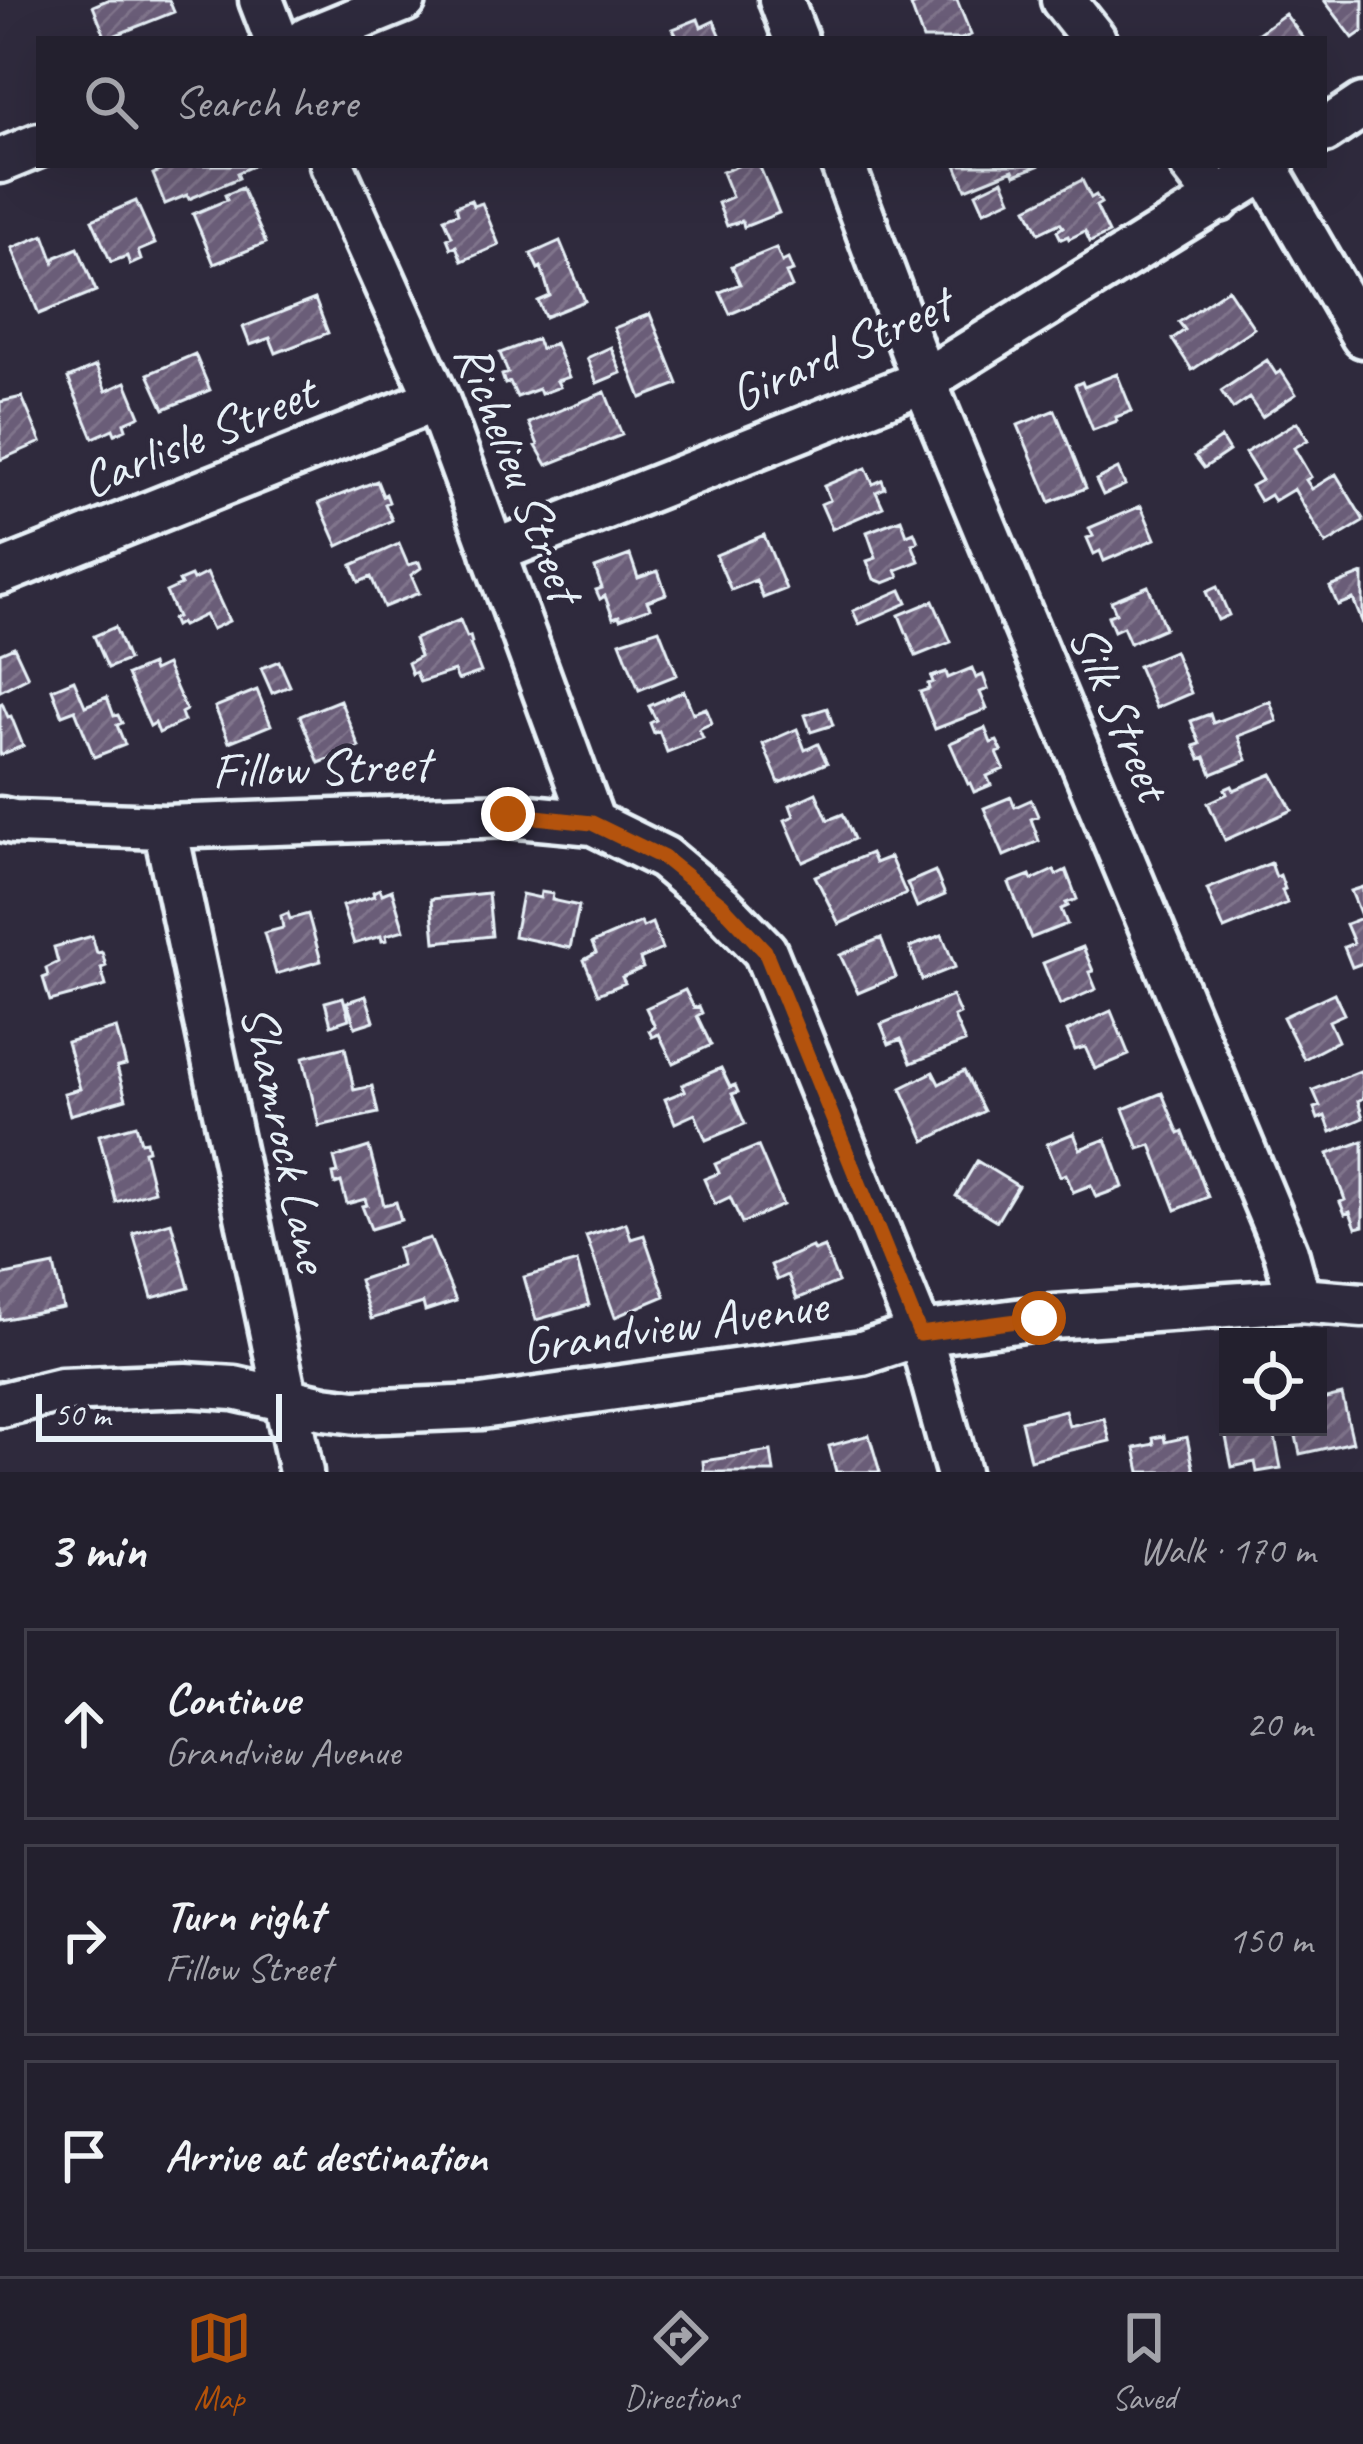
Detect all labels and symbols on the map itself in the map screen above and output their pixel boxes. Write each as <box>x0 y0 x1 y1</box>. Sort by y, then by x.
street label: Girard Street <box>719 269 966 426</box>
street label: Richelieu Street <box>440 334 600 616</box>
street label: Carlisle Street <box>71 358 330 512</box>
street label: Silk Street <box>1054 614 1188 814</box>
street label: Fillow Street <box>211 731 437 803</box>
route end <box>481 787 535 841</box>
street label: Shamrock Lane <box>227 999 346 1280</box>
street label: Grandview Avenue <box>517 1271 834 1378</box>
route start <box>1012 1291 1066 1345</box>
scale bar <box>36 1388 282 1441</box>

